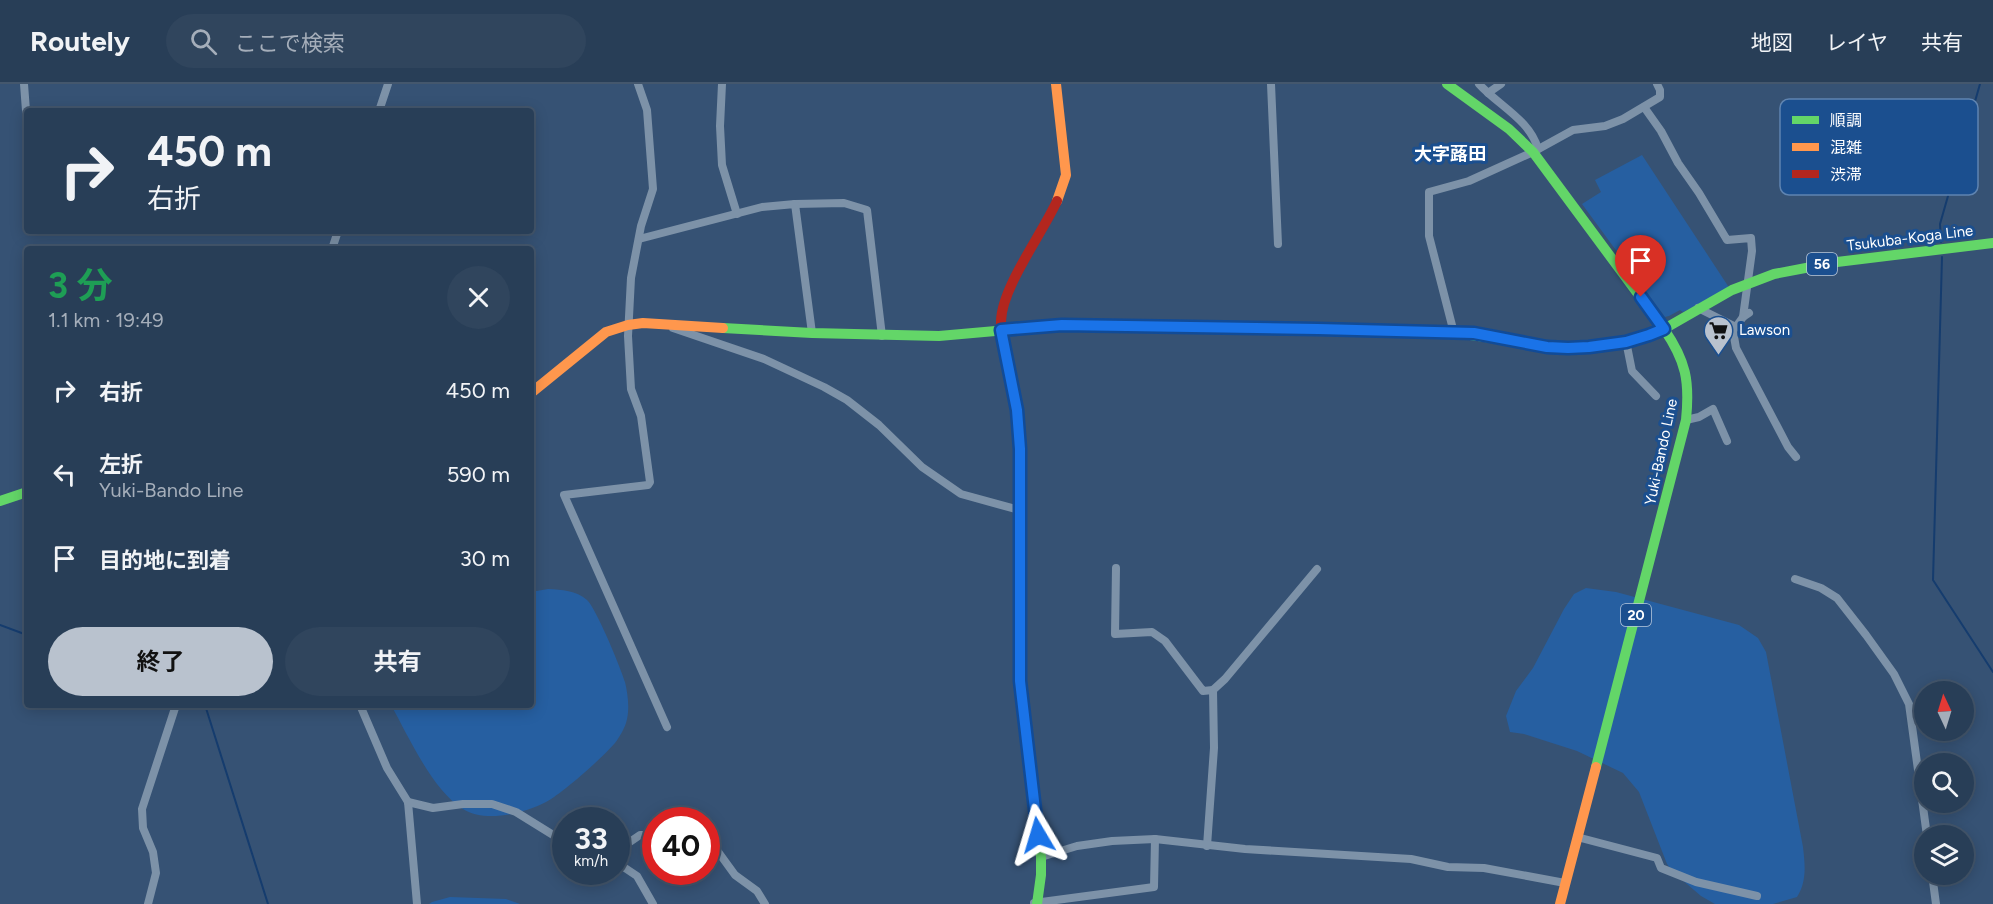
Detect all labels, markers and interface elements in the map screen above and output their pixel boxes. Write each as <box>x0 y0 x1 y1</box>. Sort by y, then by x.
search box <box>166 14 586 68</box>
text: Routely <box>30 24 130 58</box>
icon: search <box>187 25 220 58</box>
text: ここで検索 <box>235 30 345 57</box>
text: 地図 <box>1751 30 1793 55</box>
text: レイヤ <box>1826 30 1888 55</box>
text: 共有 <box>1921 30 1963 55</box>
legend <box>1780 99 1978 195</box>
text: 順調 <box>1830 111 1862 130</box>
text: 450 m <box>147 126 272 177</box>
icon: right <box>48 132 126 210</box>
text: 混雑 <box>1830 138 1862 157</box>
district label: 大字蕗田 <box>1414 143 1486 165</box>
text: 渋滞 <box>1830 165 1862 184</box>
text: 右折 <box>147 182 201 215</box>
street label: Tsukuba-Koga Line <box>1846 221 1974 255</box>
pin <box>1615 235 1666 297</box>
icon: arrive <box>1624 244 1657 277</box>
road number: 56 <box>1807 253 1837 275</box>
text: 3 分 <box>48 264 113 307</box>
button: close <box>447 266 510 329</box>
text: 1.1 km · 19:49 <box>48 308 164 332</box>
supermarket icon: Lawson <box>1702 314 1734 356</box>
place label: Lawson <box>1739 321 1790 339</box>
icon: right <box>48 374 81 407</box>
text: 450 m <box>445 377 510 404</box>
text: 右折 <box>99 379 143 406</box>
street label: Yuki-Bando Line <box>1641 397 1681 507</box>
text: 左折 <box>99 451 143 478</box>
icon: left <box>48 458 81 491</box>
text: 590 m <box>447 461 510 488</box>
text: Yuki-Bando Line <box>99 478 243 502</box>
icon: arrive <box>48 542 81 575</box>
text: 30 m <box>460 545 510 572</box>
text: 目的地に到着 <box>99 547 231 574</box>
road number: 20 <box>1621 604 1651 626</box>
button: 終了 <box>48 627 273 696</box>
button: 共有 <box>285 627 510 696</box>
north arrow <box>1914 681 1974 741</box>
map controls <box>1914 681 1974 885</box>
button: search <box>1914 753 1974 813</box>
position arrow <box>1006 803 1070 867</box>
speed limit sign: 40 <box>642 807 720 885</box>
text: 33 <box>574 820 608 857</box>
button: layers <box>1914 825 1974 885</box>
text: km/h <box>574 852 608 870</box>

